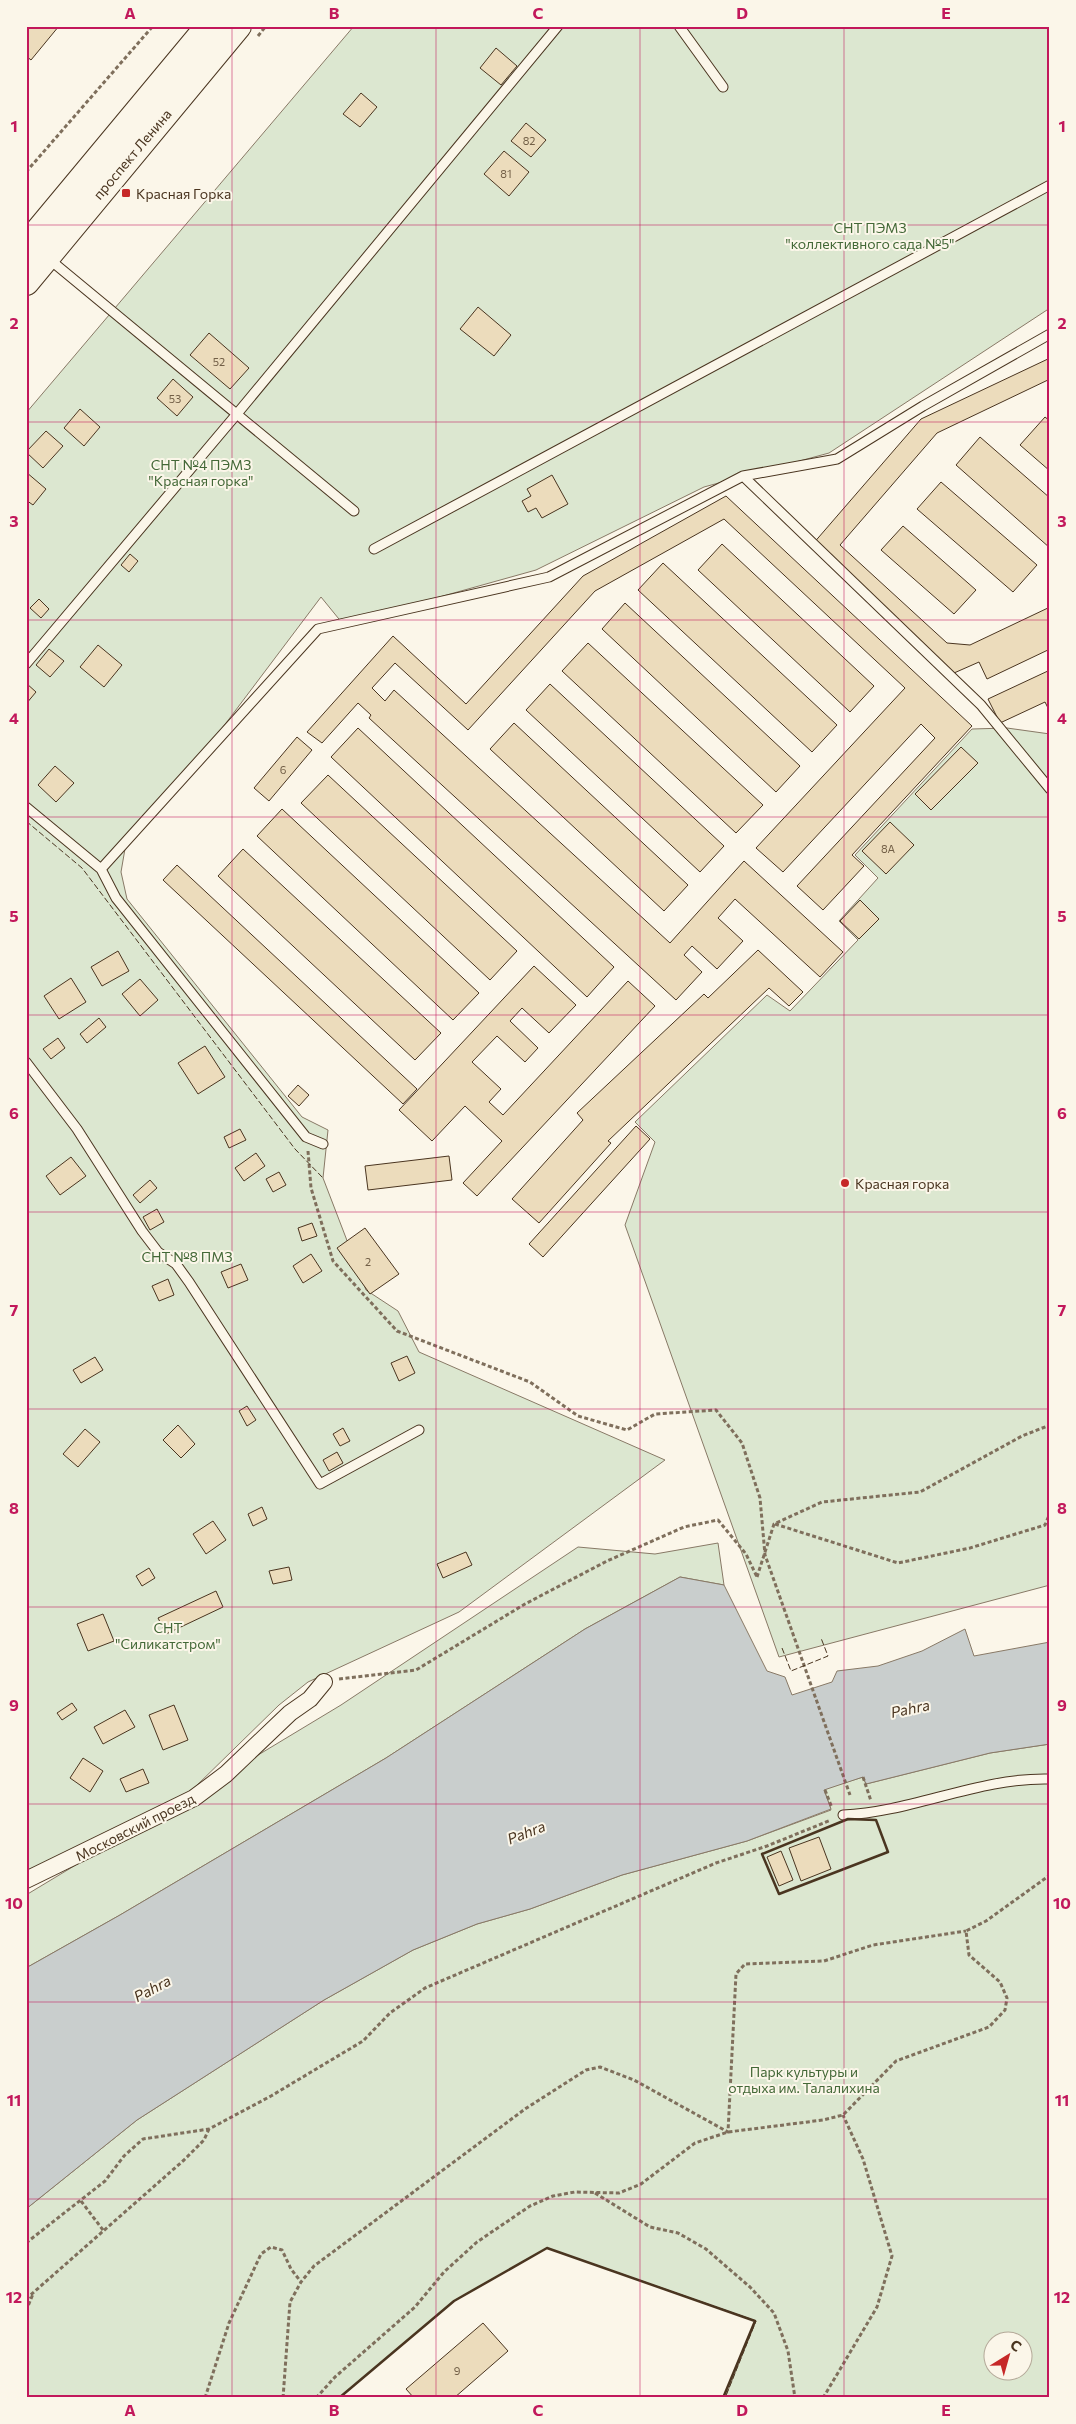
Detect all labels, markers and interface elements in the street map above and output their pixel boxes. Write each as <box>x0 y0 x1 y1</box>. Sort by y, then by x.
text: A <box>124 3 136 22</box>
text: B <box>329 3 340 22</box>
text: C <box>533 3 544 22</box>
text: D <box>736 3 748 22</box>
text: E <box>941 3 951 22</box>
street label: проспект Ленина <box>89 105 175 203</box>
text: 1 <box>10 116 18 135</box>
text: 1 <box>1058 116 1066 135</box>
house number: 82 <box>523 134 535 147</box>
house number: 81 <box>500 167 512 180</box>
place label: Красная Горка <box>136 185 231 202</box>
marker: Красная Горка <box>120 187 132 199</box>
park label: СНТ ПЭМЗ "коллективного сада №5" <box>785 219 955 252</box>
text: 2 <box>9 313 19 332</box>
text: 2 <box>1057 313 1067 332</box>
house number: 52 <box>213 355 225 368</box>
house number: 53 <box>169 392 181 405</box>
park label: СНТ №4 ПЭМЗ "Красная горка" <box>149 456 253 489</box>
text: 3 <box>9 511 19 530</box>
text: 3 <box>1057 511 1067 530</box>
text: 4 <box>9 708 19 727</box>
text: 4 <box>1057 708 1067 727</box>
house number: 6 <box>280 763 287 776</box>
house number: 8А <box>881 842 895 855</box>
text: 5 <box>9 906 19 925</box>
text: 5 <box>1057 906 1067 925</box>
text: 6 <box>9 1103 19 1122</box>
text: 6 <box>1057 1103 1067 1122</box>
place label: Красная горка <box>855 1175 949 1192</box>
marker: Красная горка <box>839 1177 851 1189</box>
park label: СНТ №8 ПМЗ <box>141 1248 233 1265</box>
house number: 2 <box>365 1255 371 1268</box>
text: 7 <box>10 1300 19 1319</box>
text: 7 <box>1058 1300 1067 1319</box>
text: 8 <box>9 1498 19 1517</box>
text: 8 <box>1057 1498 1067 1517</box>
park label: СНТ "Силикатстром" <box>115 1619 221 1652</box>
text: 9 <box>9 1695 19 1714</box>
water label: Pahra <box>889 1695 931 1721</box>
text: 9 <box>1057 1695 1067 1714</box>
street label: Московский проезд <box>72 1790 198 1864</box>
water label: Pahra <box>504 1816 548 1847</box>
text: 10 <box>5 1893 23 1912</box>
text: 10 <box>1053 1893 1071 1912</box>
water label: Pahra <box>130 1971 174 2005</box>
park label: Парк культуры и отдыха им. Талалихина <box>728 2063 880 2096</box>
text: 11 <box>7 2090 21 2109</box>
text: 11 <box>1055 2090 1069 2109</box>
text: 12 <box>6 2287 22 2306</box>
text: 12 <box>1054 2287 1070 2306</box>
north arrow <box>984 2332 1034 2382</box>
text: С <box>1007 2336 1025 2355</box>
house number: 9 <box>454 2364 461 2377</box>
text: A <box>124 2400 136 2419</box>
text: B <box>329 2400 340 2419</box>
text: C <box>533 2400 544 2419</box>
text: D <box>736 2400 748 2419</box>
text: E <box>941 2400 951 2419</box>

